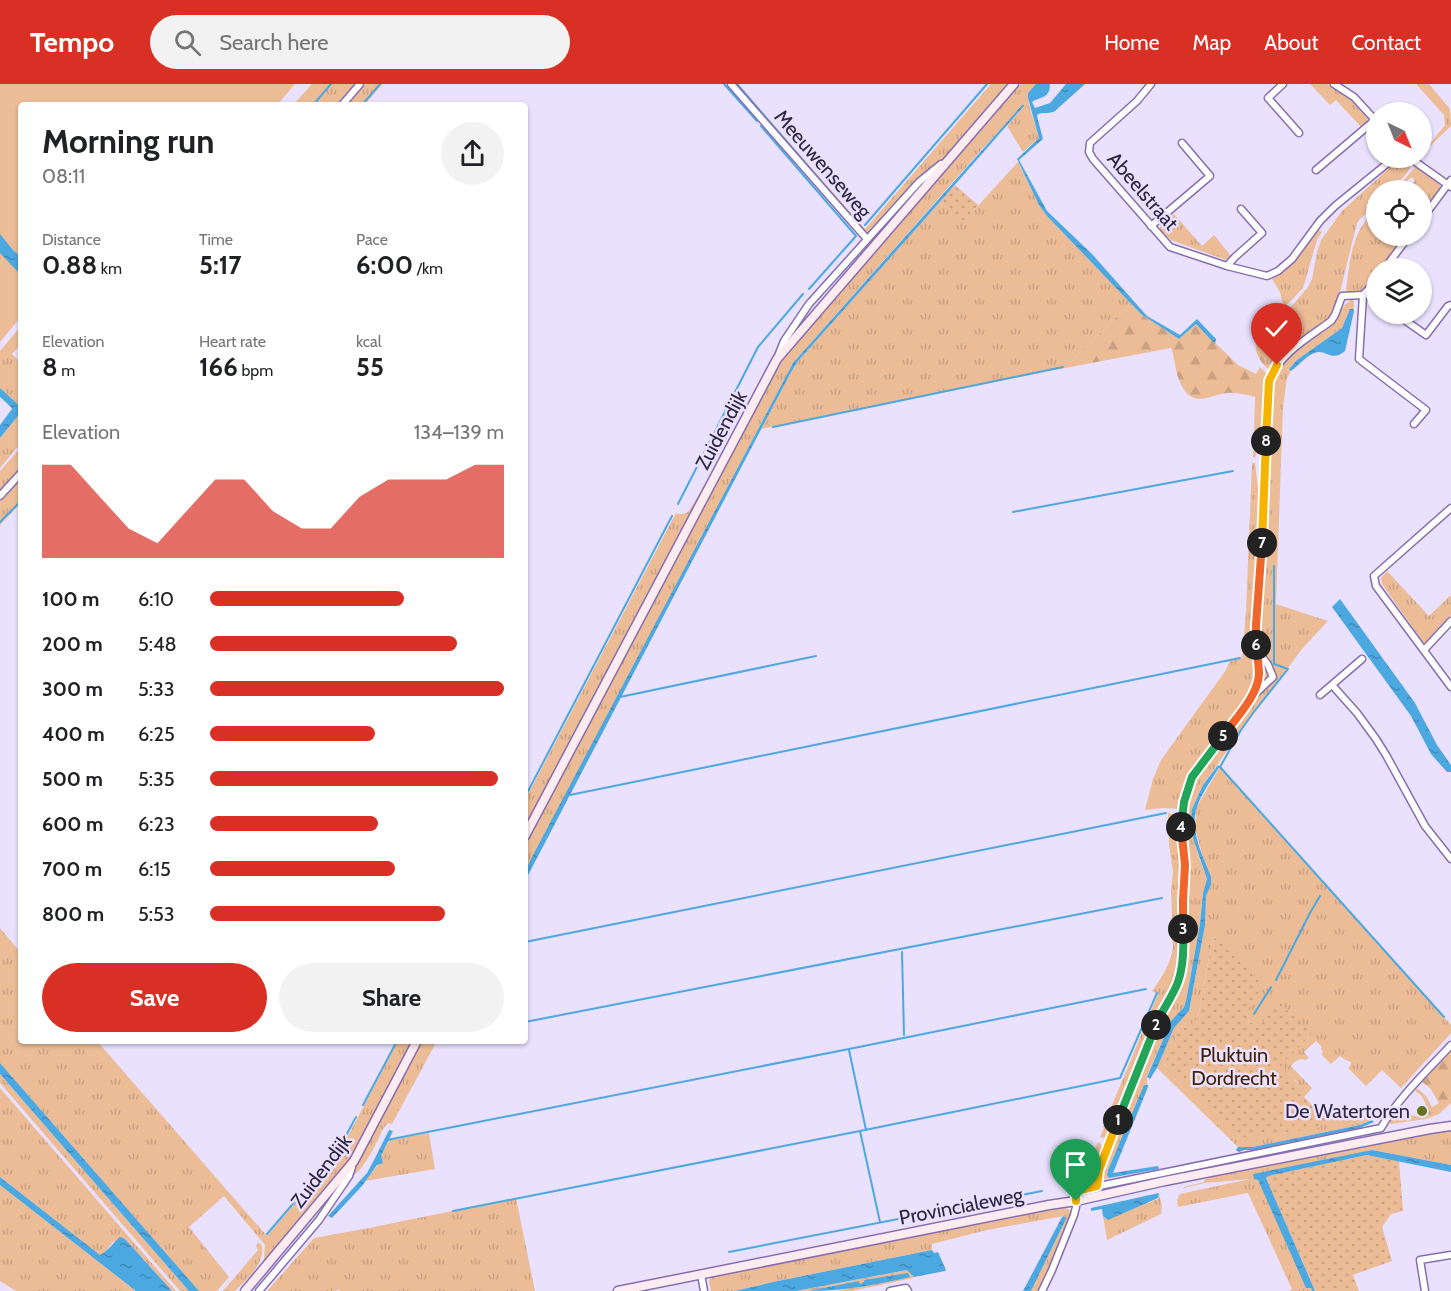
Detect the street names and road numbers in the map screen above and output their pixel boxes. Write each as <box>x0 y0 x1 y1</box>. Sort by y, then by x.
street label: Meeuwenseweg <box>769 105 877 224</box>
street label: Abeelstraat <box>1103 147 1184 235</box>
street label: Zuidendijk <box>690 386 752 474</box>
street label: Zuidendijk <box>286 1129 357 1213</box>
street label: Provincialeweg <box>897 1182 1026 1230</box>

